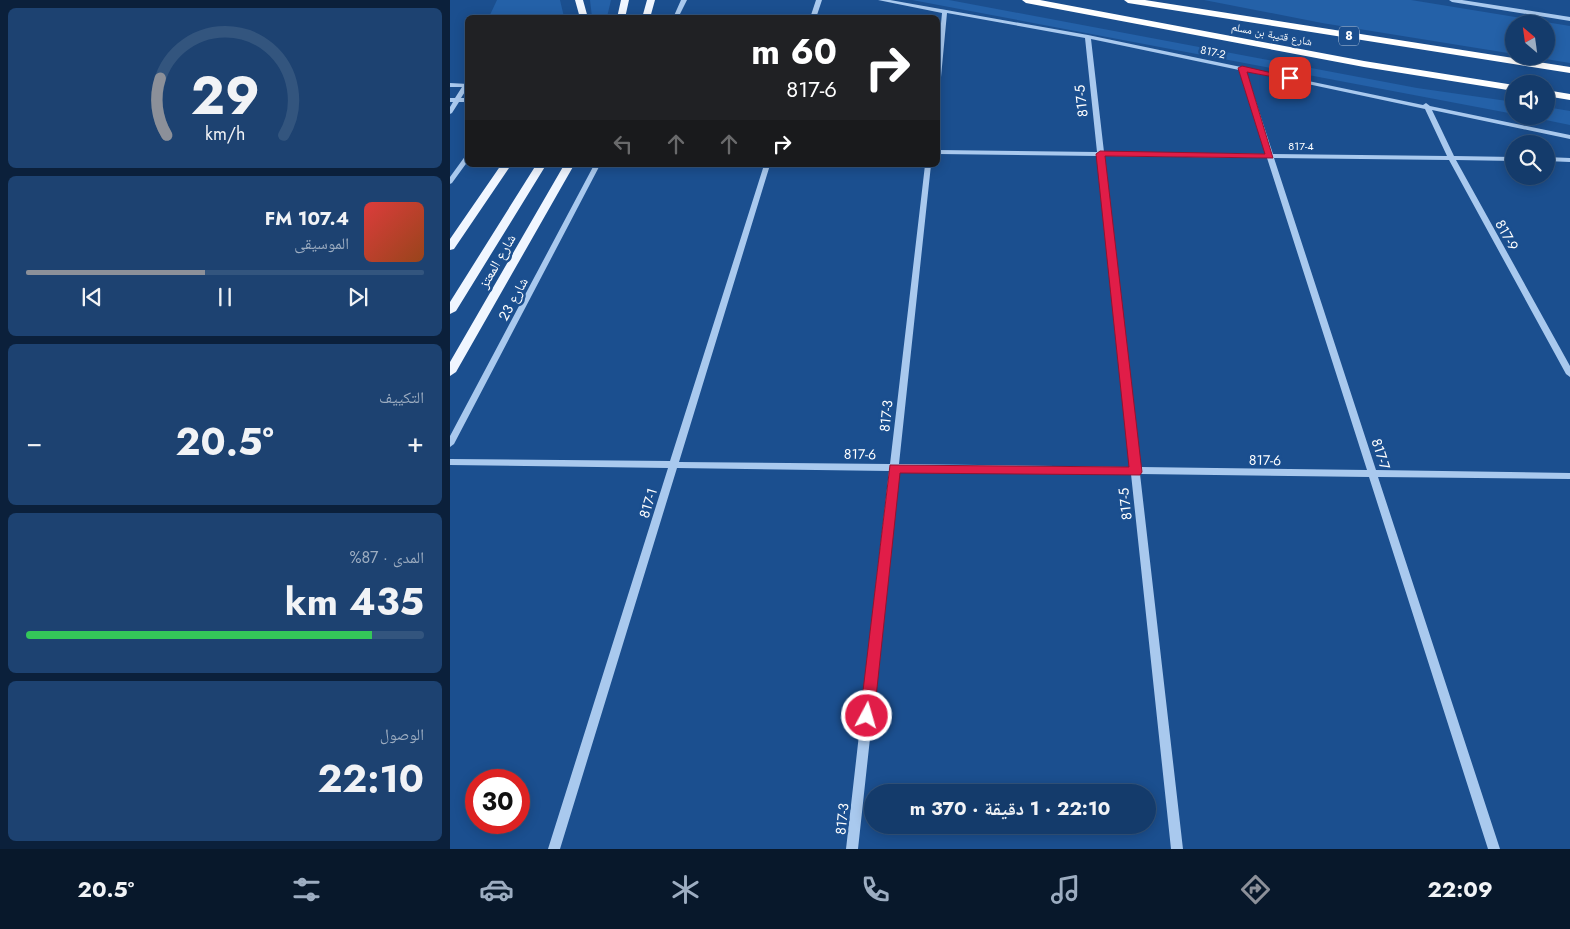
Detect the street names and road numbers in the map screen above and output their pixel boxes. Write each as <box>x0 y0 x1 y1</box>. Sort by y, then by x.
street label: شارع قتيبة بن مسلم <box>1230 18 1314 50</box>
road number: 8 <box>1339 27 1359 46</box>
street label: 817-2 <box>1199 42 1227 62</box>
street label: 817-5 <box>1069 84 1093 118</box>
street label: 817-4 <box>1288 138 1314 154</box>
street label: 817-9 <box>1490 216 1524 254</box>
street label: شارع المعتز <box>473 230 521 293</box>
street label: شارع 23 <box>493 274 533 324</box>
street label: 817-3 <box>874 399 898 433</box>
street label: 817-7 <box>1367 436 1396 473</box>
street label: 817-6 <box>844 444 876 464</box>
street label: 817-6 <box>1249 450 1281 470</box>
street label: 817-1 <box>634 485 662 521</box>
street label: 817-5 <box>1113 487 1137 521</box>
street label: 817-3 <box>830 802 854 836</box>

